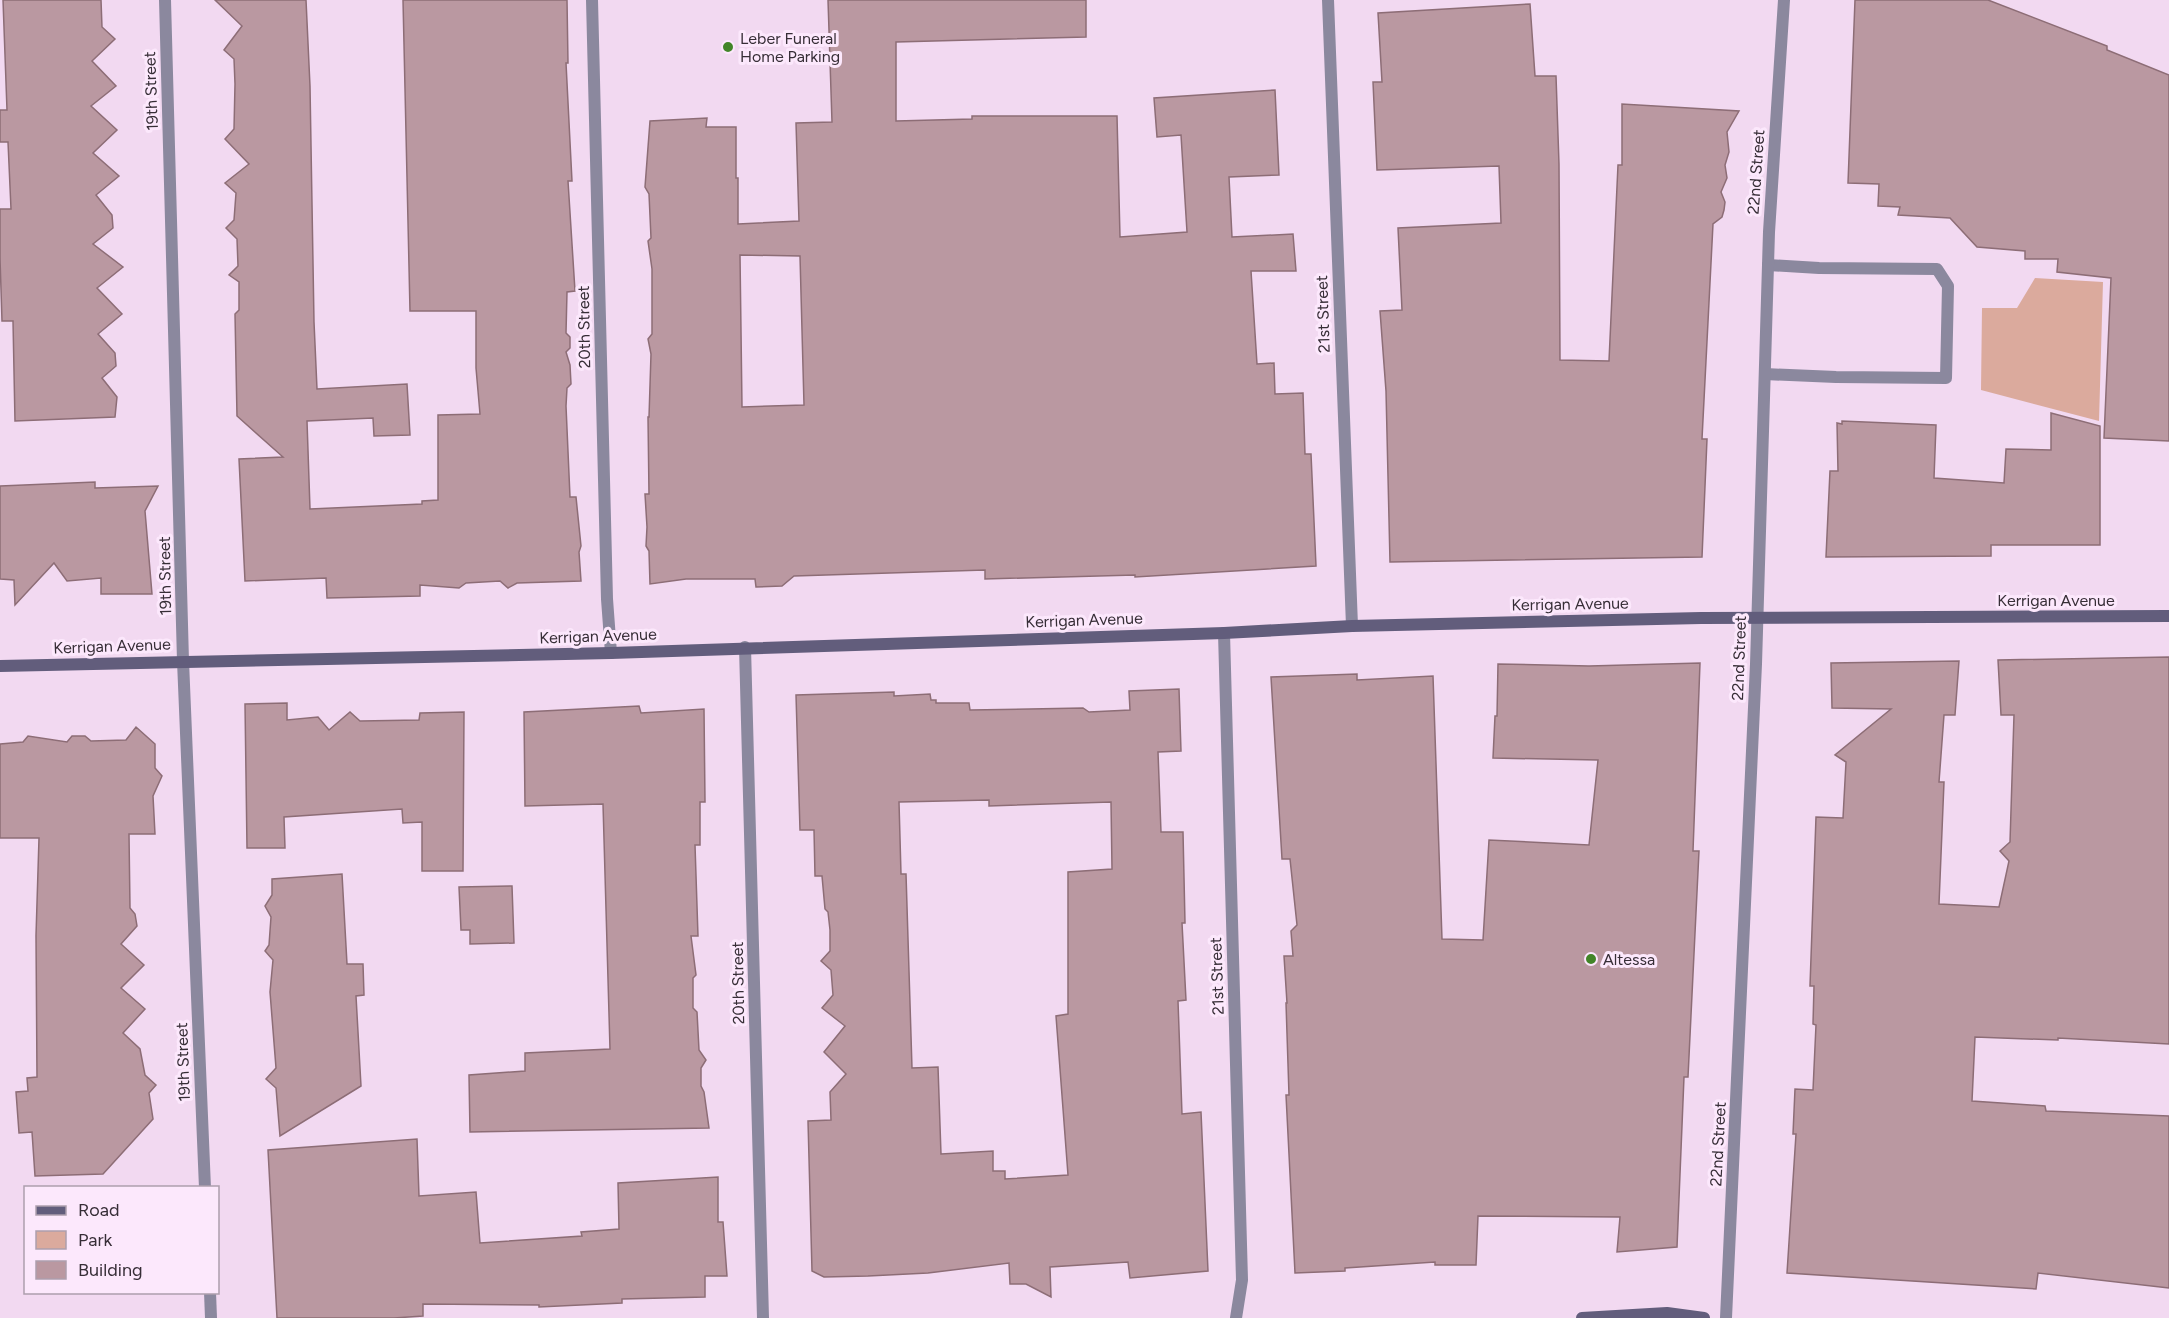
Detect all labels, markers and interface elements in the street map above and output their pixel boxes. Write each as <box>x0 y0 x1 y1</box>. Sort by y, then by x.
place label: Leber Funeral Home Parking <box>740 29 840 66</box>
marker: Leber Funeral Home Parking <box>721 40 735 54</box>
street label: 19th Street <box>140 51 162 131</box>
street label: 22nd Street <box>1744 129 1768 215</box>
street label: 21st Street <box>1312 275 1334 353</box>
street label: 20th Street <box>574 285 594 369</box>
street label: 19th Street <box>155 536 175 616</box>
street label: Kerrigan Avenue <box>1997 591 2115 610</box>
street label: Kerrigan Avenue <box>1511 593 1629 615</box>
street label: Kerrigan Avenue <box>1025 608 1143 632</box>
street label: 22nd Street <box>1728 615 1750 701</box>
street label: Kerrigan Avenue <box>539 624 657 648</box>
street label: Kerrigan Avenue <box>53 634 171 658</box>
street label: 21st Street <box>1206 937 1228 1015</box>
street label: 20th Street <box>728 941 748 1025</box>
place label: Altessa <box>1603 950 1655 969</box>
marker: Altessa <box>1584 952 1598 966</box>
street label: 19th Street <box>172 1022 194 1102</box>
street label: 22nd Street <box>1706 1101 1730 1187</box>
legend <box>24 1186 219 1294</box>
text: Road <box>78 1199 119 1221</box>
text: Park <box>78 1229 113 1251</box>
text: Building <box>78 1259 143 1281</box>

